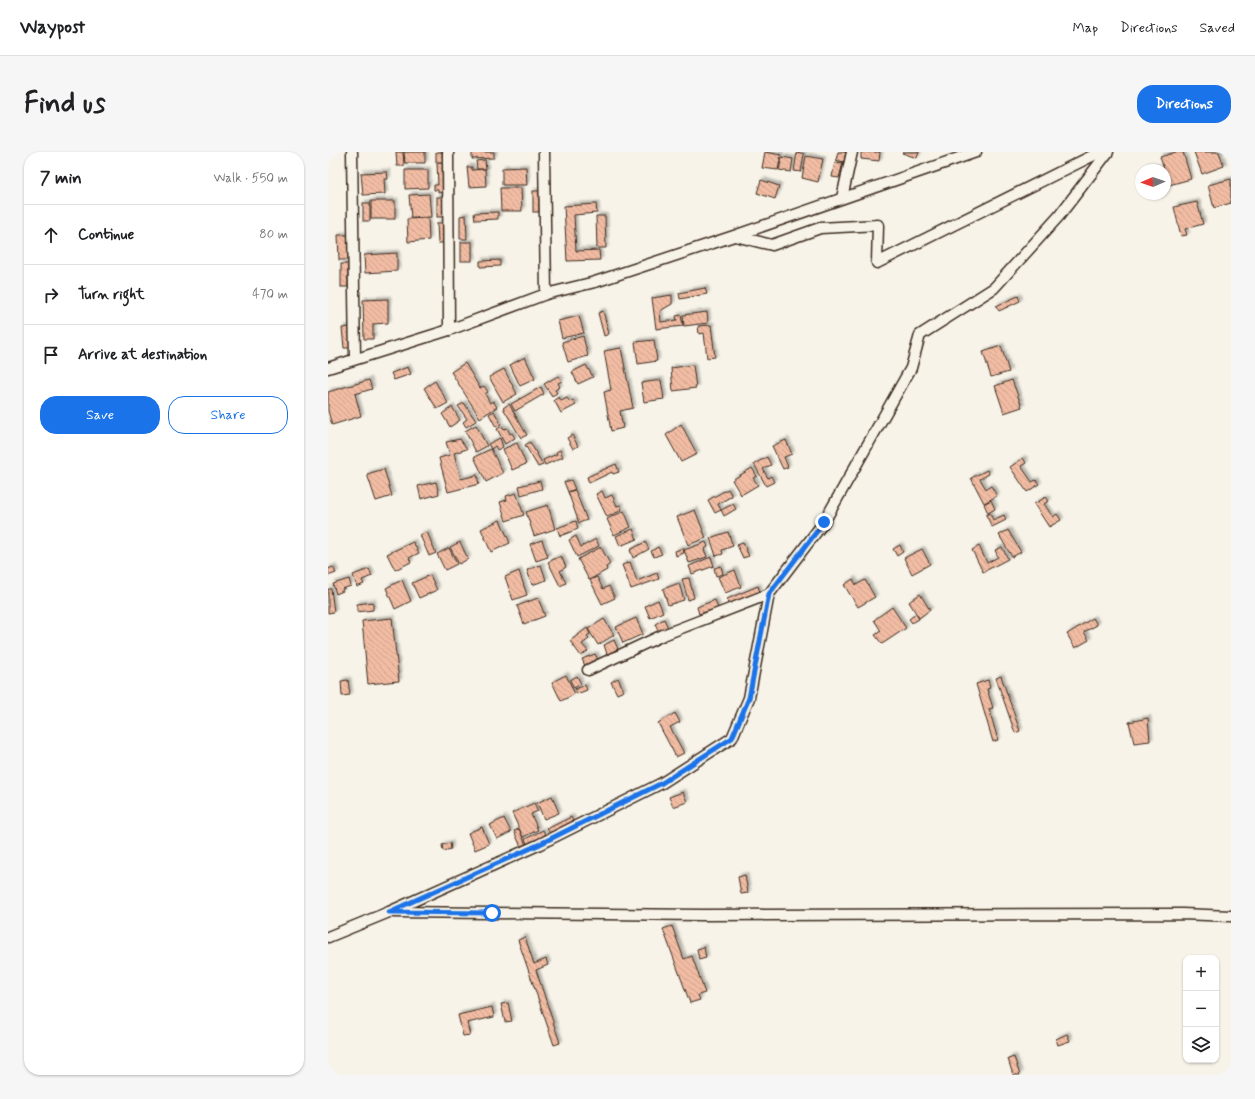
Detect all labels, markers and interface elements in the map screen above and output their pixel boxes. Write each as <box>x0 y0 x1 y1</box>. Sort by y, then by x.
text: Waypost <box>20 15 85 40</box>
text: Map <box>1072 19 1098 37</box>
text: Directions <box>1120 19 1178 37</box>
text: Saved <box>1200 19 1235 37</box>
button: Directions <box>1137 85 1231 123</box>
text: Find us <box>24 86 105 123</box>
north arrow <box>1135 164 1171 200</box>
text: 7 min <box>40 167 82 189</box>
text: Walk · 550 m <box>214 170 288 187</box>
icon: ahead <box>40 224 62 246</box>
text: Continue <box>78 225 134 245</box>
text: 80 m <box>259 226 288 243</box>
icon: right <box>40 284 62 306</box>
text: Turn right <box>78 285 145 305</box>
text: 470 m <box>252 286 288 303</box>
icon: arrive <box>40 344 62 366</box>
text: Arrive at destination <box>78 345 207 365</box>
button: Save <box>40 396 160 434</box>
button: Share <box>168 396 288 434</box>
route end <box>815 513 833 531</box>
route start <box>483 904 501 922</box>
map controls <box>1183 955 1219 1063</box>
button: + <box>1183 955 1219 991</box>
button: − <box>1183 991 1219 1027</box>
button: layers <box>1183 1027 1219 1063</box>

